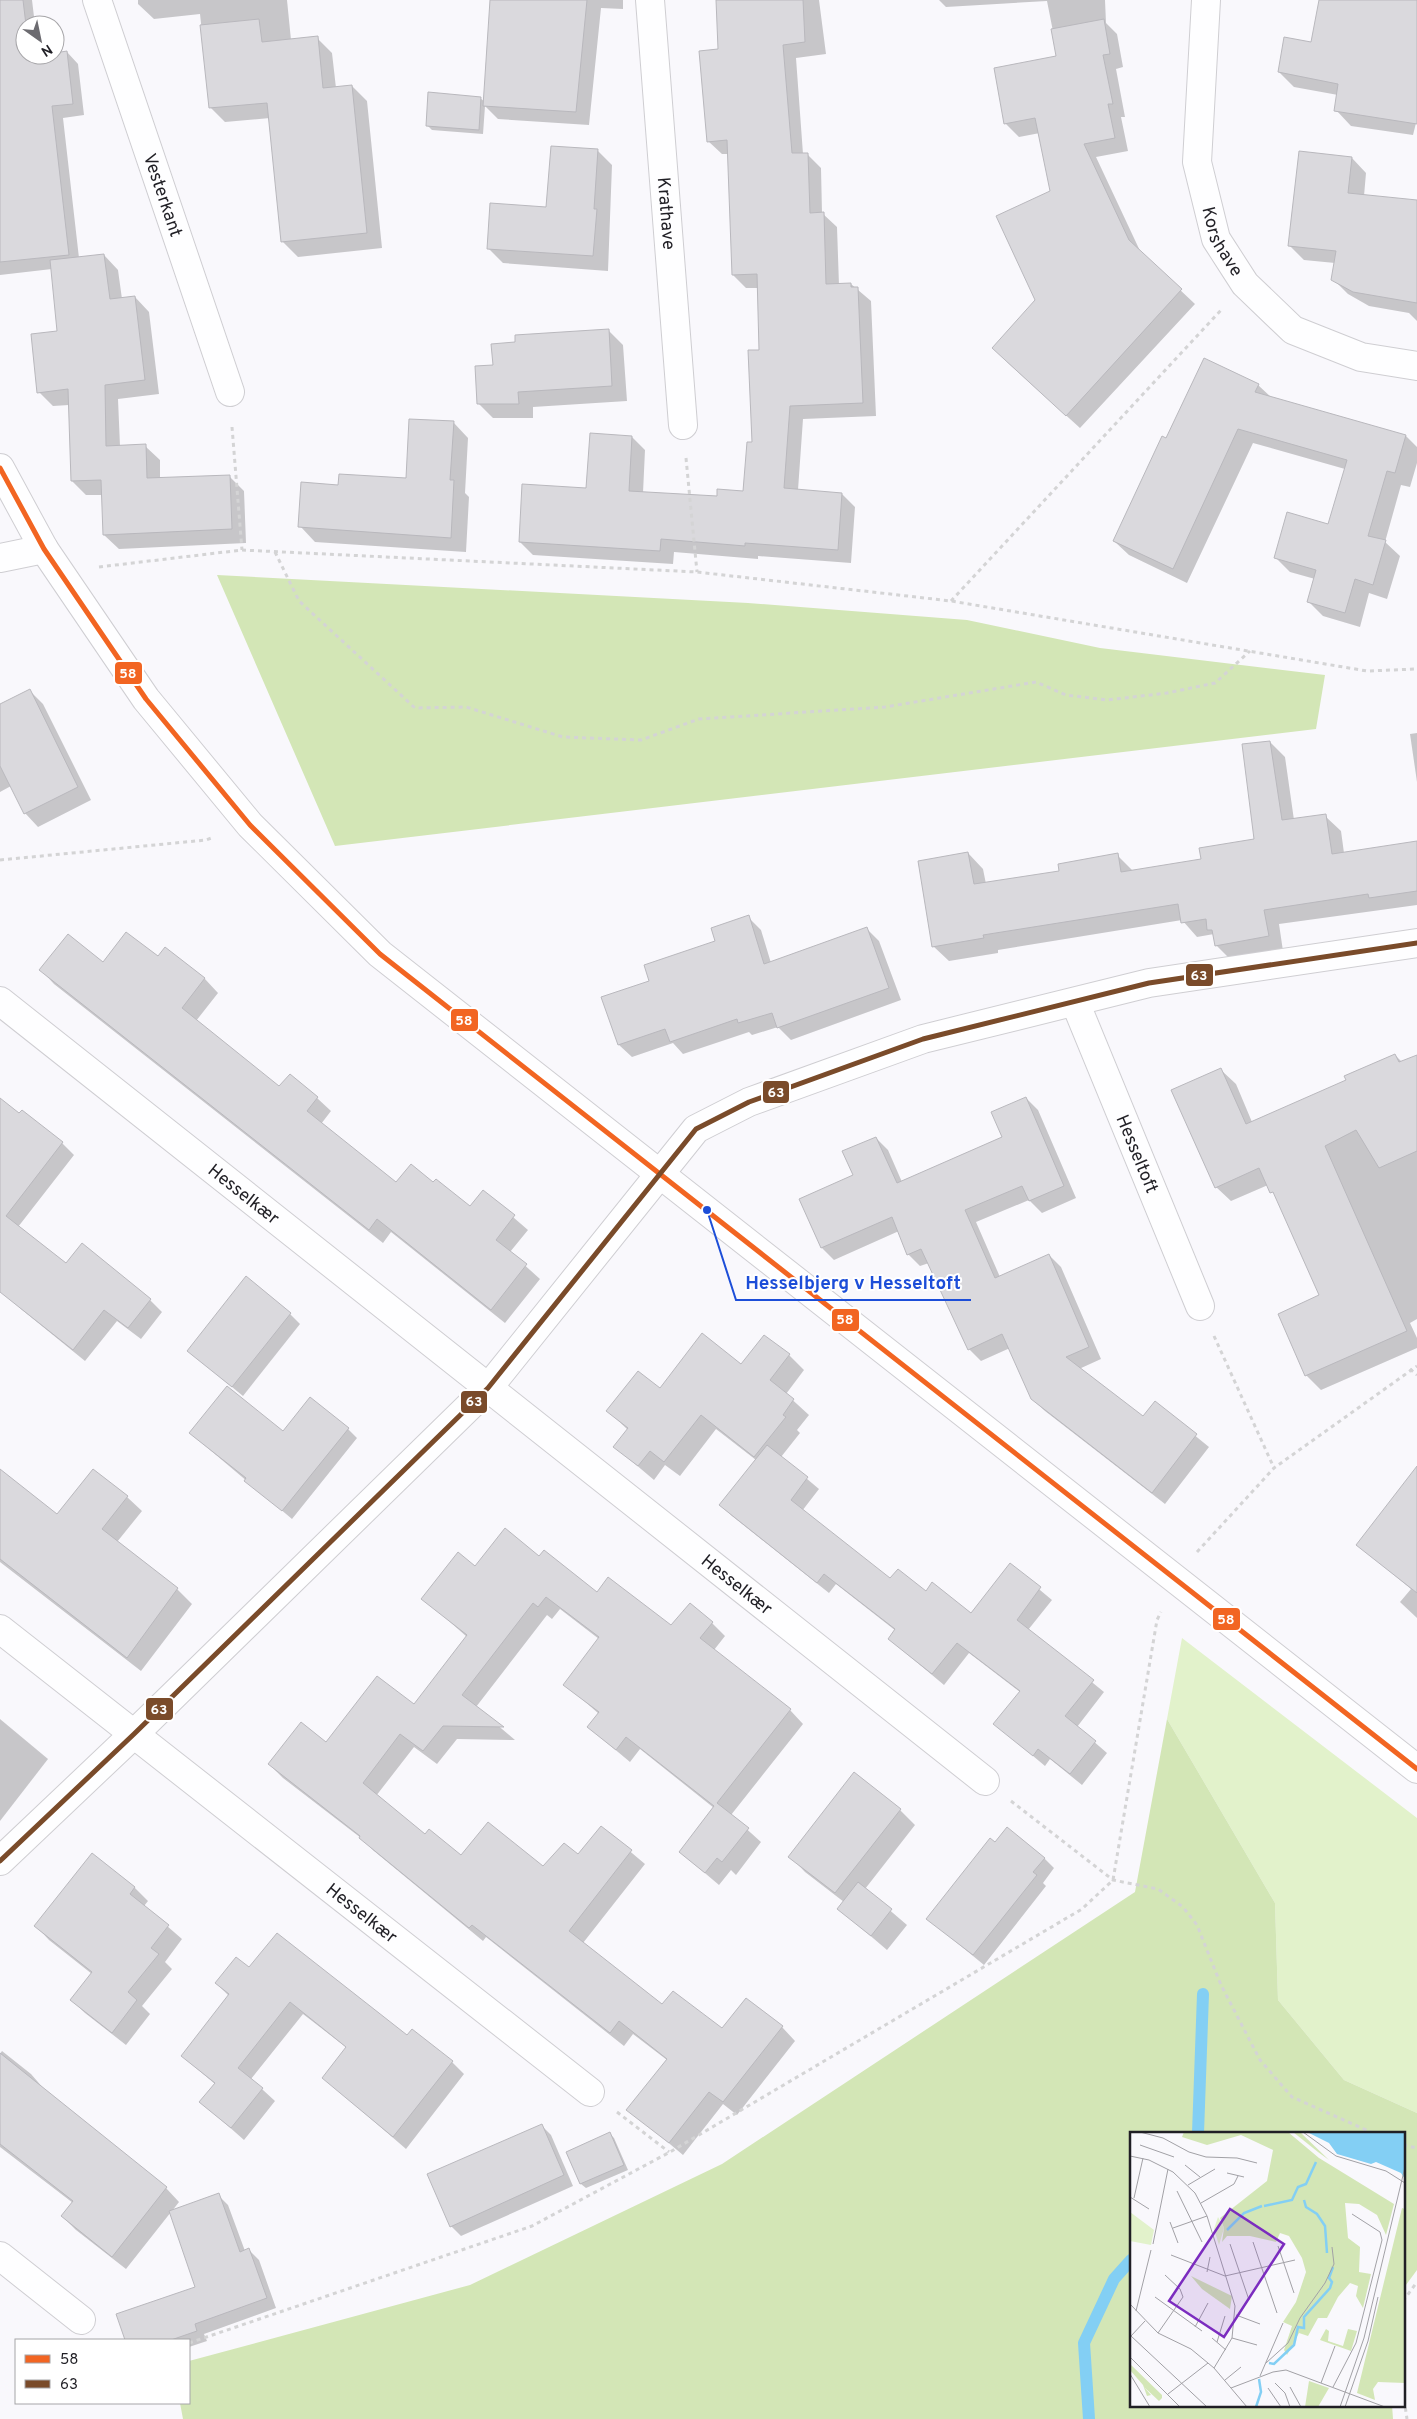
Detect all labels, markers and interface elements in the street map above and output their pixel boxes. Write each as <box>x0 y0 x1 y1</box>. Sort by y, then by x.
north arrow <box>15 15 65 65</box>
text: N <box>37 40 55 60</box>
street label: Vesterkant <box>137 151 187 240</box>
street label: Krathave <box>651 176 679 251</box>
street label: Korshave <box>1195 204 1247 281</box>
line badge: 58 <box>114 661 143 685</box>
text: 58 <box>119 666 137 683</box>
line badge: 63 <box>1185 963 1214 987</box>
text: 63 <box>1191 968 1208 985</box>
line badge: 58 <box>450 1008 479 1032</box>
text: 58 <box>455 1013 473 1030</box>
line badge: 63 <box>762 1080 790 1104</box>
text: 63 <box>768 1085 785 1102</box>
street label: Hesseltoft <box>1110 1112 1162 1197</box>
street label: Hesselkær <box>202 1160 283 1231</box>
callout: Hesselbjerg v Hesseltoft <box>736 1266 971 1300</box>
text: Hesselbjerg v Hesseltoft <box>745 1272 961 1296</box>
line badge: 58 <box>831 1308 860 1332</box>
text: 58 <box>836 1312 854 1329</box>
line badge: 63 <box>460 1390 488 1414</box>
text: 63 <box>466 1394 483 1411</box>
street label: Hesselkær <box>696 1550 776 1621</box>
line badge: 58 <box>1212 1607 1241 1631</box>
text: 58 <box>1217 1612 1235 1629</box>
line badge: 63 <box>145 1697 174 1721</box>
text: 63 <box>151 1702 168 1719</box>
street label: Hesselkær <box>320 1879 401 1949</box>
inset map <box>1130 2132 1404 2406</box>
legend <box>15 2339 190 2404</box>
text: 58 <box>60 2351 78 2370</box>
text: 63 <box>60 2376 78 2395</box>

